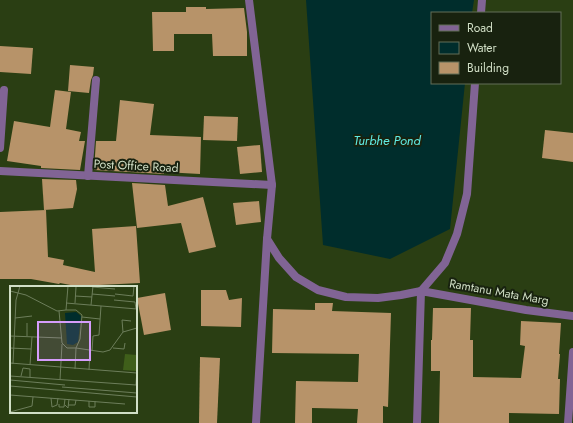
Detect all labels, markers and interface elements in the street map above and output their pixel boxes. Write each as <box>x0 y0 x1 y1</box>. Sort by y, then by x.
legend <box>431 12 561 84</box>
text: Road <box>467 19 493 37</box>
text: Water <box>467 39 498 57</box>
text: Building <box>467 59 509 77</box>
water label: Turbhe Pond <box>353 131 421 150</box>
street label: Post Office Road <box>93 155 179 177</box>
street label: Ramtanu Mata Marg <box>448 274 550 310</box>
inset map <box>10 286 137 413</box>

